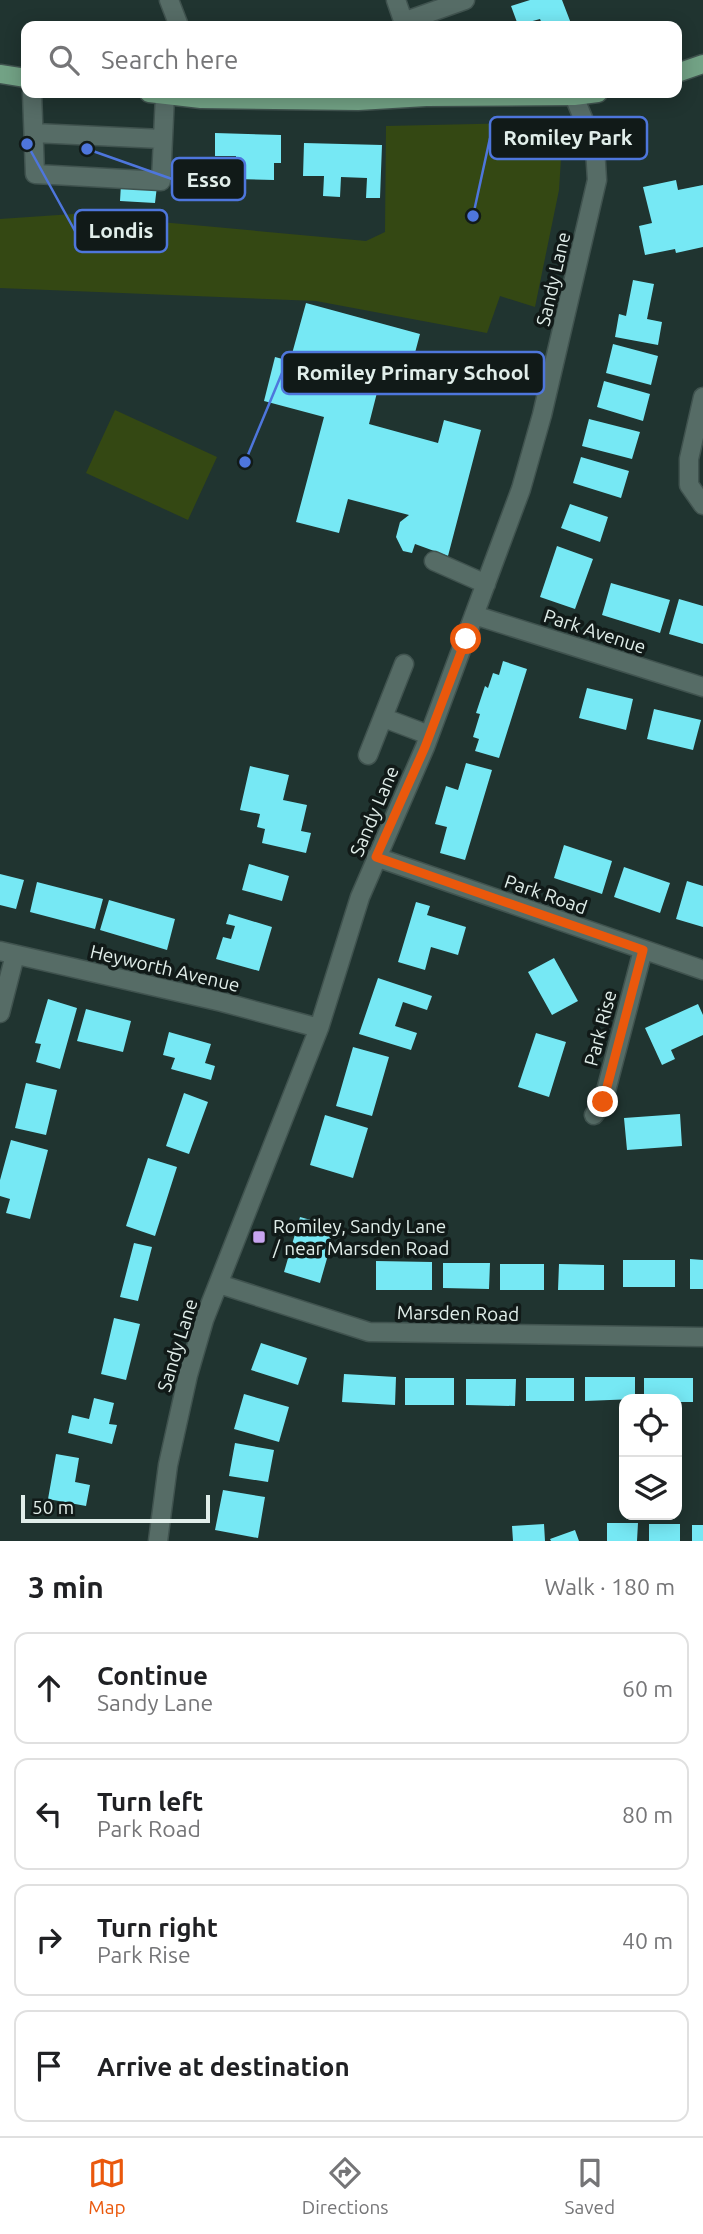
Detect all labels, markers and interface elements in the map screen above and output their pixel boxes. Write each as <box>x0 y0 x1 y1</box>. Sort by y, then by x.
search box <box>21 21 682 98</box>
icon: search <box>45 41 83 79</box>
text: Search here <box>101 45 238 74</box>
callout: Romiley Park <box>490 117 647 159</box>
text: Romiley Park <box>503 125 633 149</box>
callout: Esso <box>172 158 245 200</box>
text: Esso <box>187 167 231 191</box>
callout: Londis <box>75 210 167 252</box>
text: Londis <box>89 218 153 242</box>
street label: Sandy Lane <box>531 230 575 328</box>
callout: Romiley Primary School <box>282 352 544 394</box>
text: Romiley Primary School <box>296 360 530 384</box>
street label: Park Avenue <box>541 604 649 658</box>
route start <box>450 623 481 654</box>
street label: Sandy Lane <box>345 763 403 859</box>
street label: Park Road <box>502 870 590 918</box>
street label: Heyworth Avenue <box>88 940 242 996</box>
street label: Park Rise <box>579 988 621 1068</box>
route end <box>587 1086 618 1117</box>
place label: Romiley, Sandy Lane / near Marsden Road <box>272 1215 449 1259</box>
marker: Romiley, Sandy Lane / near Marsden Road <box>251 1229 267 1245</box>
street label: Sandy Lane <box>152 1296 202 1394</box>
street label: Marsden Road <box>397 1301 519 1325</box>
map controls <box>619 1394 682 1520</box>
button: locate <box>619 1394 682 1457</box>
button: layers <box>619 1457 682 1520</box>
scale bar <box>21 1492 210 1524</box>
text: 50 m <box>32 1496 74 1518</box>
text: 3 min <box>28 1570 104 1604</box>
text: Walk · 180 m <box>544 1574 675 1599</box>
text: Continue <box>97 1661 208 1690</box>
icon: ahead <box>30 1669 68 1707</box>
text: 60 m <box>622 1676 673 1701</box>
text: Sandy Lane <box>97 1690 213 1715</box>
text: Turn left <box>97 1787 203 1816</box>
icon: left <box>30 1795 68 1833</box>
text: 80 m <box>622 1802 673 1827</box>
text: Park Road <box>97 1816 201 1841</box>
text: Turn right <box>97 1913 218 1942</box>
icon: right <box>30 1921 68 1959</box>
text: 40 m <box>622 1928 673 1953</box>
text: Park Rise <box>97 1942 191 1967</box>
icon: arrive <box>30 2047 68 2085</box>
text: Arrive at destination <box>97 2052 350 2081</box>
tab: Map <box>88 2154 126 2218</box>
tab: Directions <box>302 2154 389 2218</box>
tab: Saved <box>564 2154 615 2218</box>

